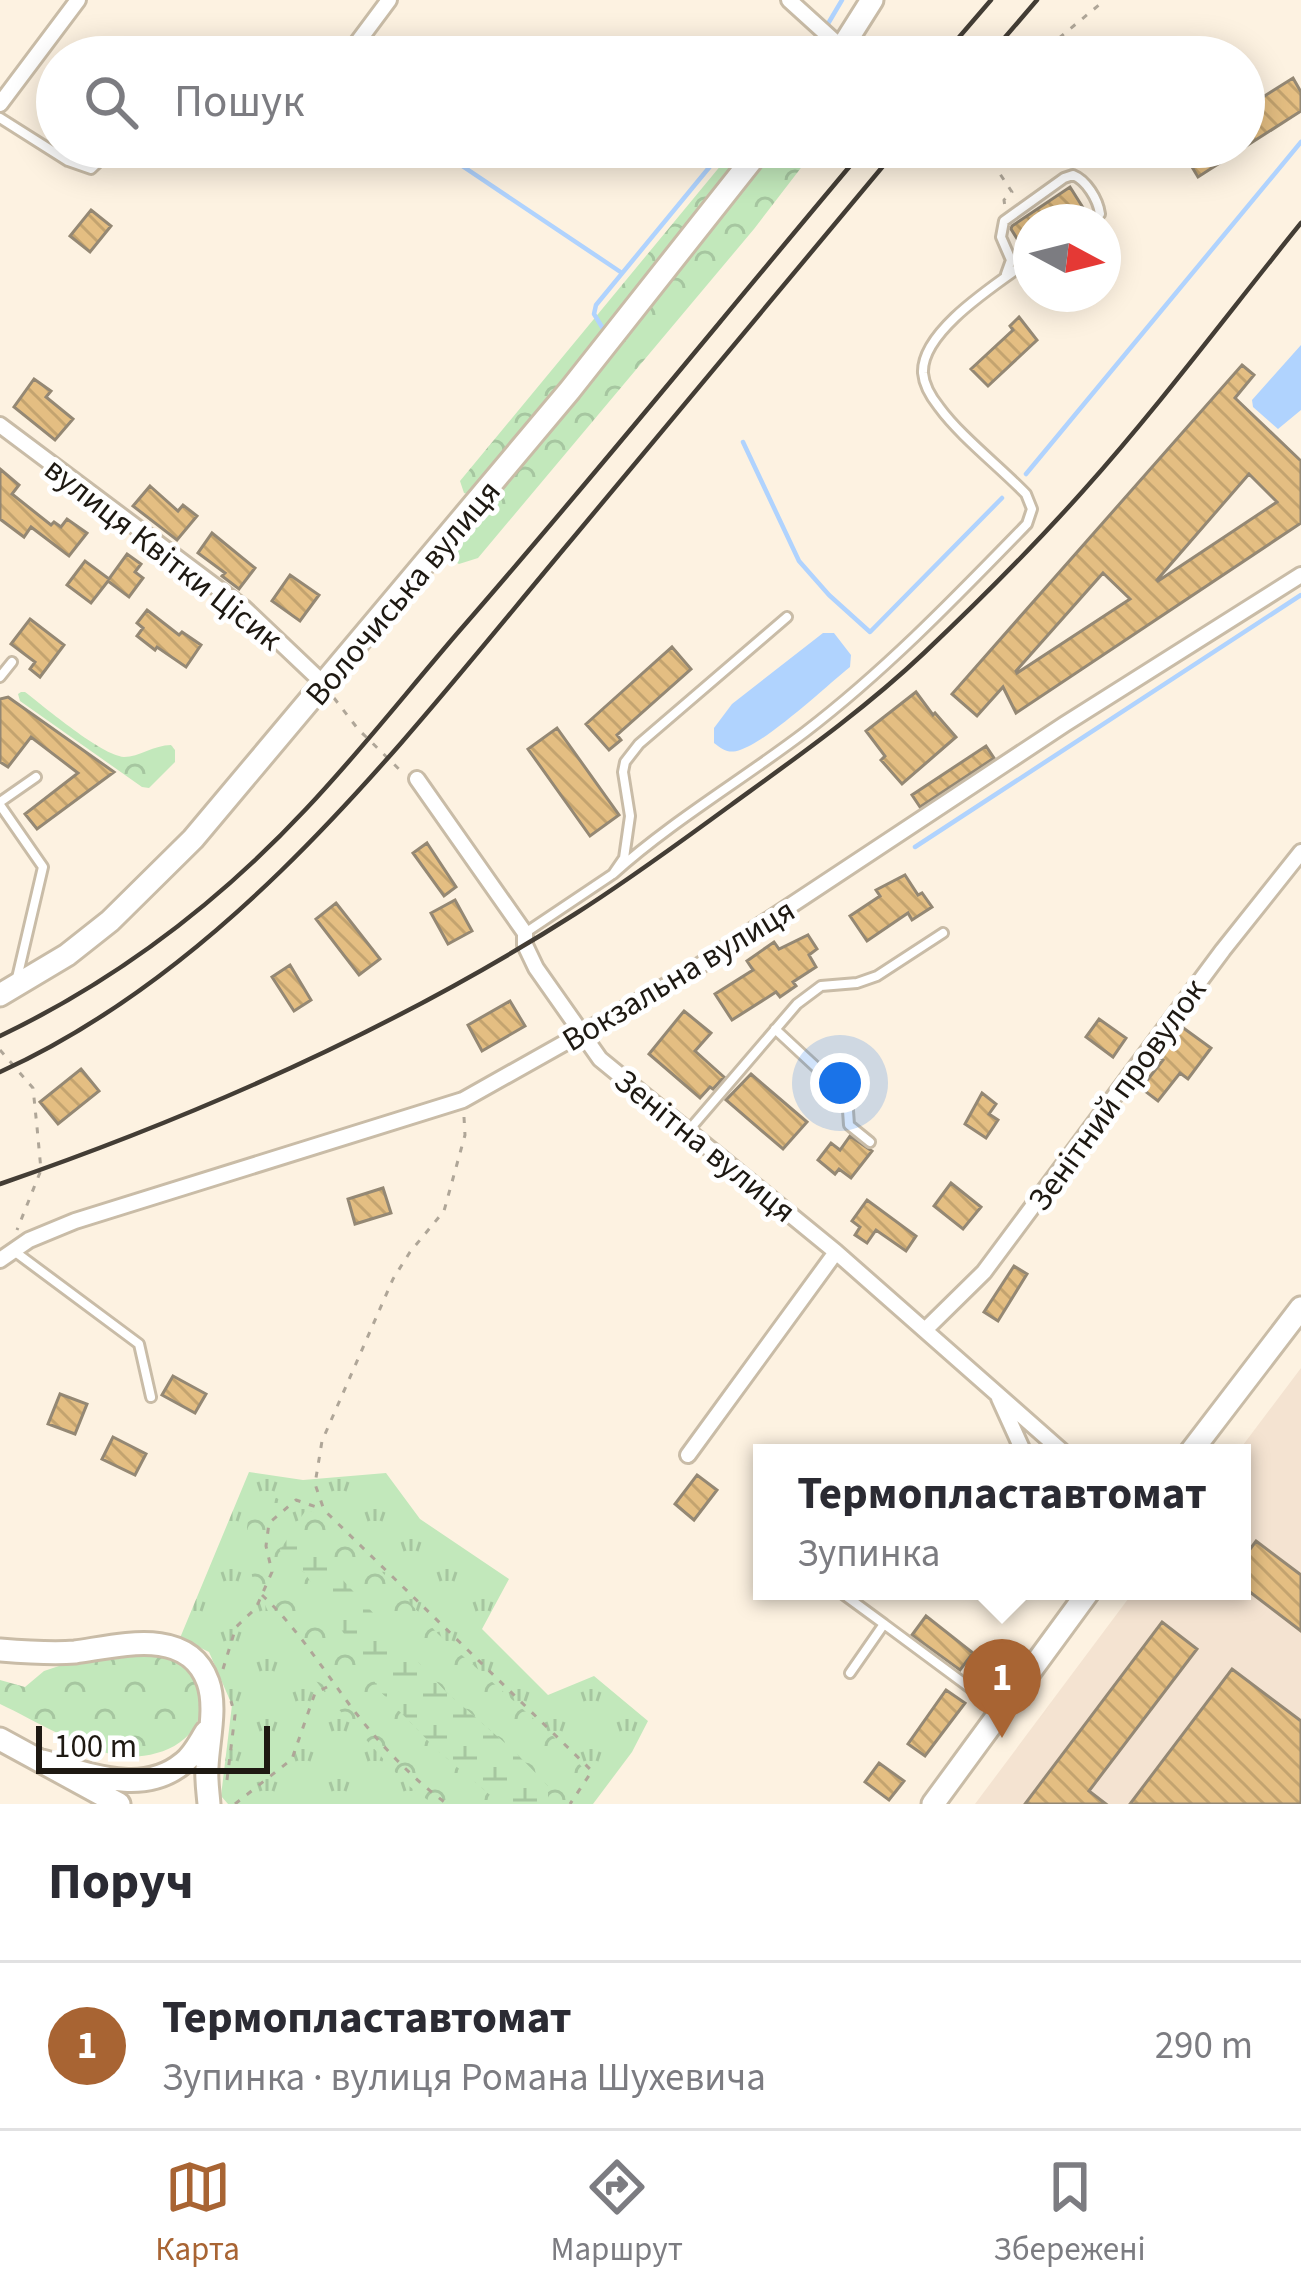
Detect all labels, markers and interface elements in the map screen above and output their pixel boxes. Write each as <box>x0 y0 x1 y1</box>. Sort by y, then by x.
search box <box>36 36 1265 168</box>
icon: search <box>78 69 144 135</box>
text: Пошук <box>174 70 304 134</box>
north arrow <box>1013 204 1121 312</box>
street label: вулиця Квітки Цісик <box>34 446 292 662</box>
street label: Волочиська вулиця <box>294 470 512 716</box>
street label: Вокзальна вулиця <box>553 887 804 1063</box>
street label: Зенітний провулок <box>1017 969 1218 1221</box>
your location <box>810 1053 870 1113</box>
street label: Зенітна вулиця <box>604 1058 806 1234</box>
popup <box>753 1444 1251 1600</box>
text: Термопластавтомат <box>797 1462 1207 1526</box>
text: Зупинка <box>797 1526 940 1582</box>
pin: 1 <box>963 1639 1041 1738</box>
scale bar <box>36 1720 270 1773</box>
text: 100 m <box>54 1723 137 1770</box>
text: Поруч <box>48 1846 194 1918</box>
text: Термопластавтомат <box>162 1986 572 2050</box>
text: 1 <box>77 2018 97 2074</box>
text: 290 m <box>1155 2018 1253 2074</box>
text: Зупинка · вулиця Романа Шухевича <box>162 2050 766 2106</box>
tab: Карта <box>155 2154 240 2273</box>
tab: Маршрут <box>550 2154 683 2273</box>
tab: Збережені <box>993 2154 1146 2273</box>

